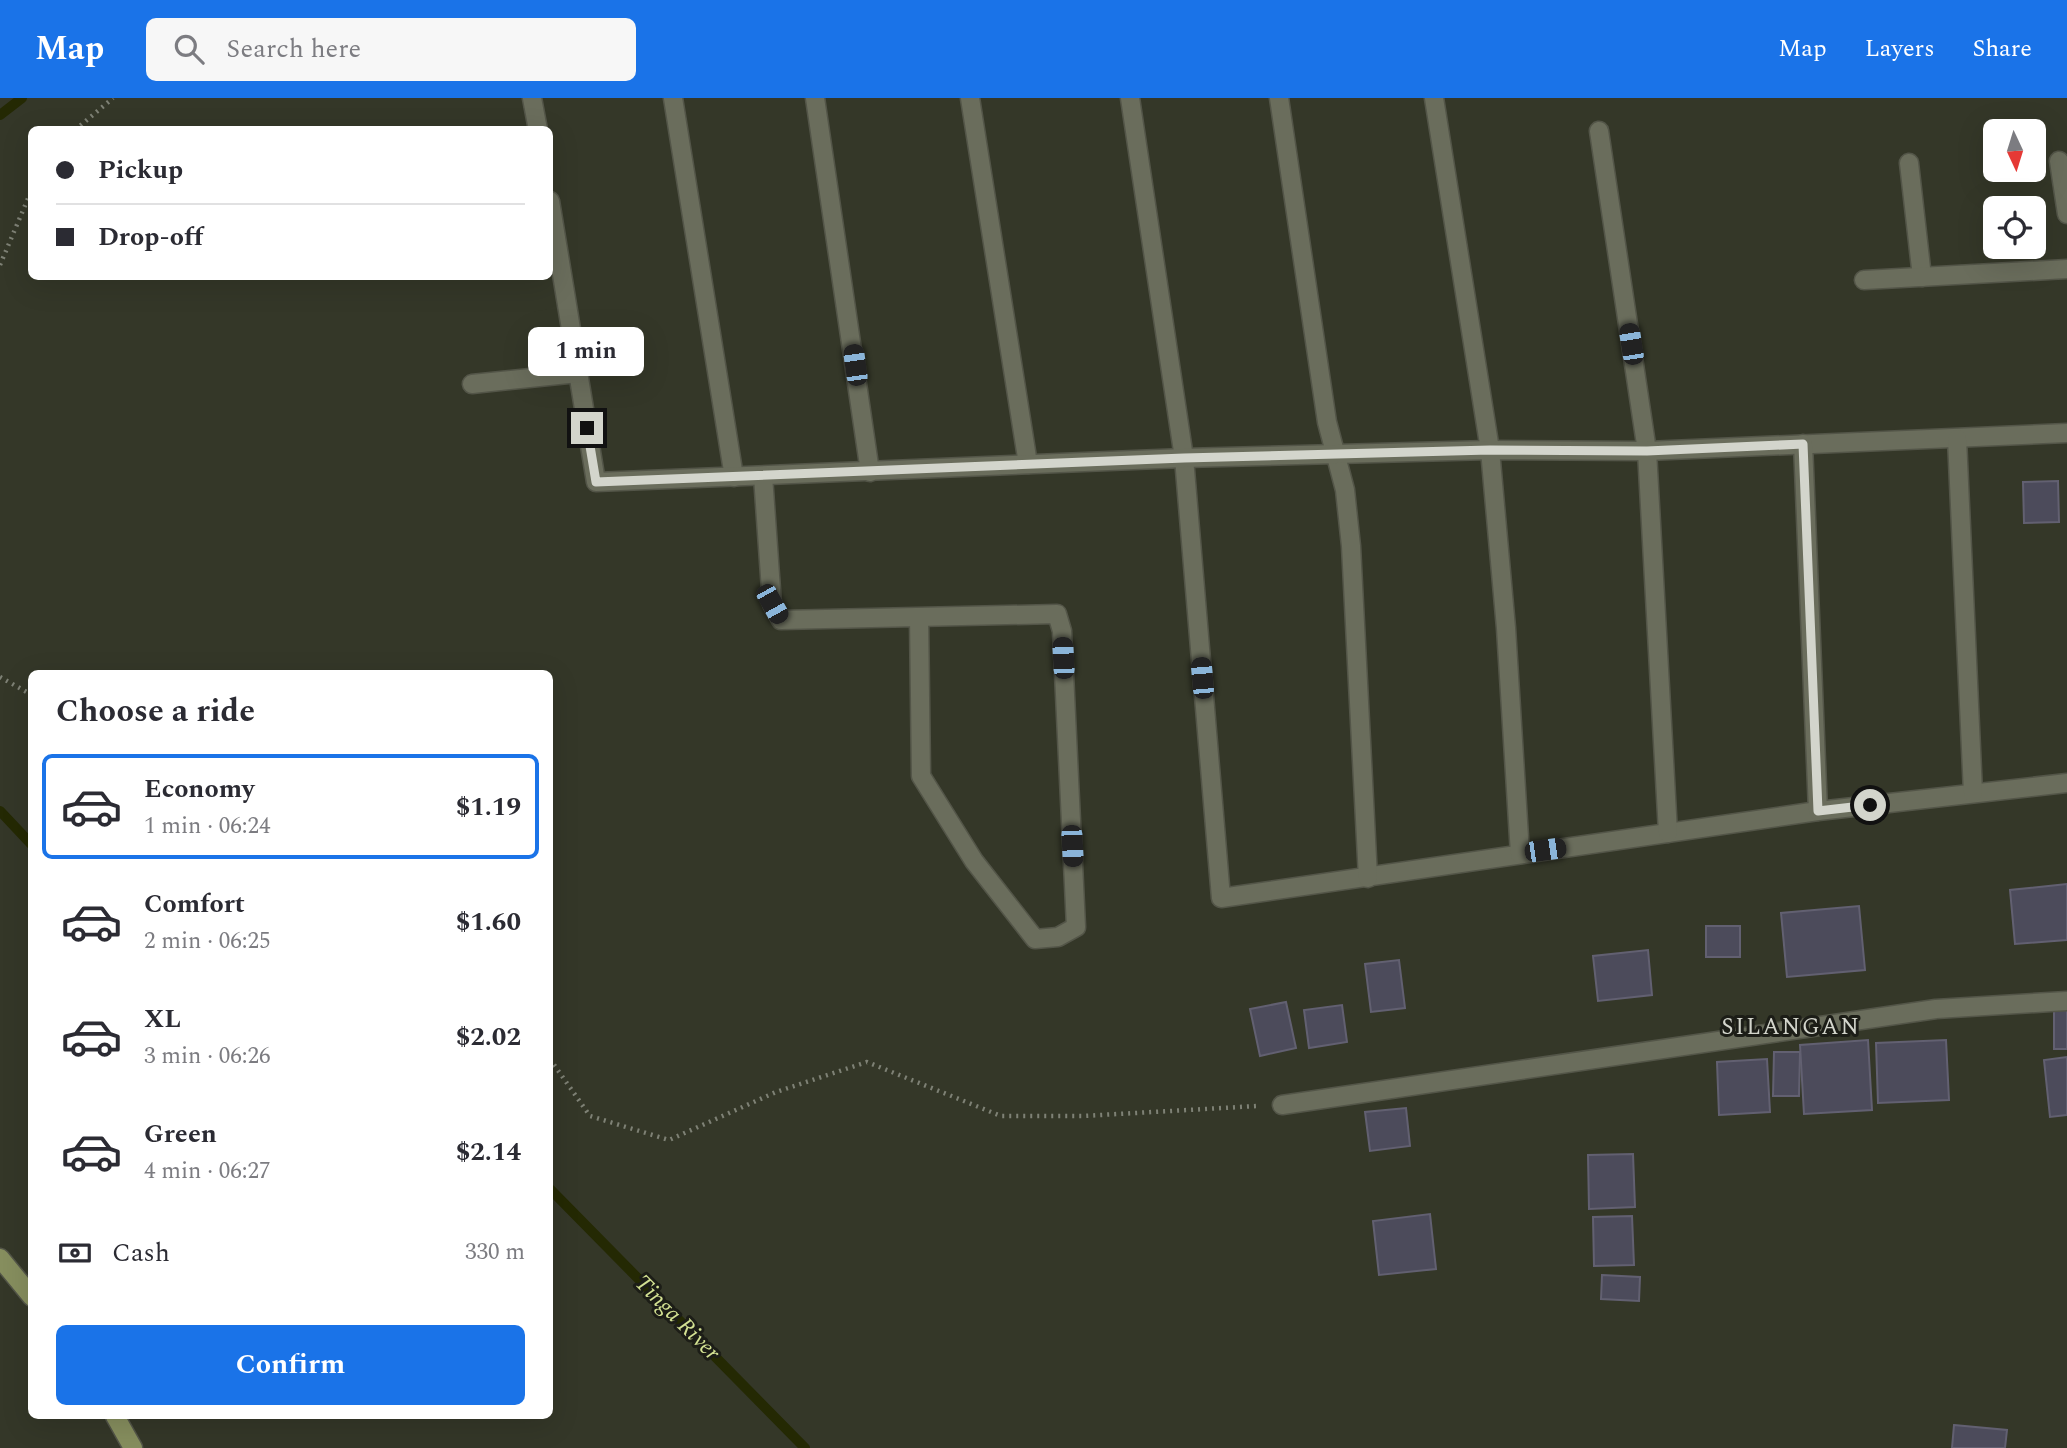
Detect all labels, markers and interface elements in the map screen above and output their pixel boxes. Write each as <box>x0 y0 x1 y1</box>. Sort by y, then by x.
search box <box>146 18 636 81</box>
text: Map <box>35 24 104 74</box>
text: Search here <box>226 29 361 69</box>
icon: search <box>170 30 208 68</box>
text: Map <box>1778 31 1827 67</box>
text: Layers <box>1865 31 1935 67</box>
text: Share <box>1973 31 2032 67</box>
north arrow <box>1983 119 2046 182</box>
map controls <box>1983 119 2046 259</box>
text: Pickup <box>98 150 183 190</box>
button: locate <box>1983 196 2046 259</box>
text: Drop-off <box>98 217 203 257</box>
car <box>1618 322 1645 366</box>
callout: 1 min <box>529 327 645 376</box>
text: 1 min <box>555 334 617 369</box>
car <box>842 343 869 387</box>
route end <box>571 412 603 444</box>
car <box>753 581 792 627</box>
car <box>1052 636 1075 680</box>
car <box>1190 656 1215 700</box>
text: Choose a ride <box>56 687 255 736</box>
text: Economy <box>144 769 254 809</box>
icon: car <box>60 775 123 838</box>
text: $1.19 <box>456 787 521 827</box>
route start <box>1854 789 1886 821</box>
text: 1 min · 06:24 <box>144 809 271 844</box>
car <box>1061 824 1084 868</box>
car <box>1523 837 1568 863</box>
text: Comfort <box>144 884 245 924</box>
icon: car <box>60 890 123 953</box>
text: $1.60 <box>456 902 521 942</box>
text: 2 min · 06:25 <box>144 924 271 959</box>
text: XL <box>144 999 181 1039</box>
icon: car <box>60 1005 123 1068</box>
district label: SILANGAN <box>1721 1010 1861 1045</box>
text: $2.02 <box>456 1017 521 1057</box>
text: 3 min · 06:26 <box>144 1039 271 1074</box>
text: Green <box>144 1114 217 1154</box>
icon: car <box>60 1120 123 1183</box>
text: $2.14 <box>456 1132 521 1172</box>
text: 4 min · 06:27 <box>144 1154 271 1189</box>
text: Cash <box>112 1233 170 1273</box>
icon: cash <box>56 1234 94 1272</box>
text: 330 m <box>465 1235 525 1270</box>
water label: Tinga River <box>626 1267 729 1370</box>
button: Confirm <box>56 1325 525 1405</box>

